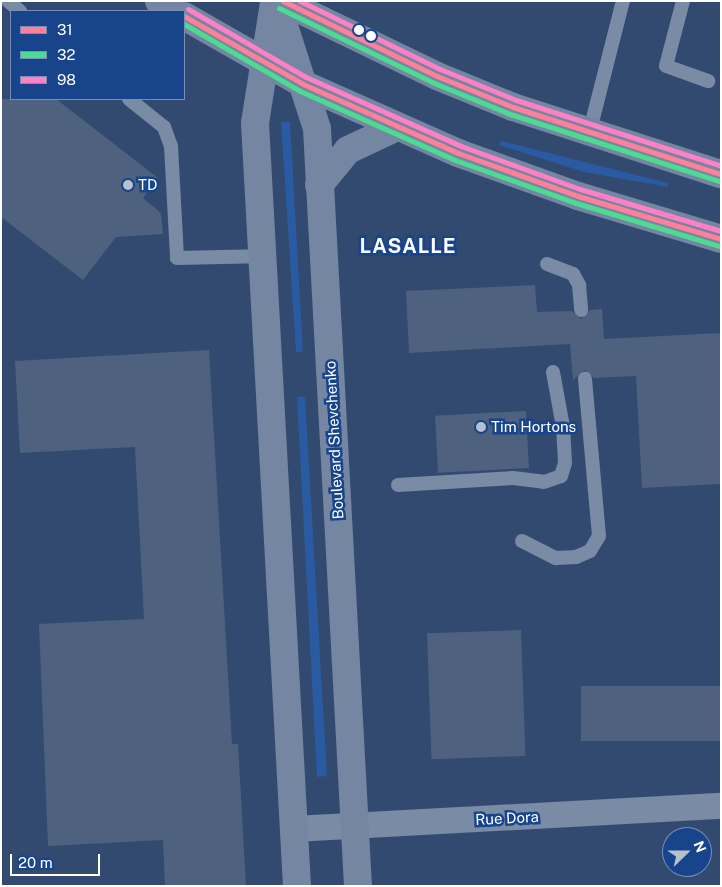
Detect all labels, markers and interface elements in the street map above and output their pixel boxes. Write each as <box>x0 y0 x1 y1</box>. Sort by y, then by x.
legend <box>10 10 185 100</box>
text: 31 <box>57 21 73 38</box>
unlabelled marker <box>354 25 364 35</box>
unlabelled marker <box>366 31 376 41</box>
text: 32 <box>57 46 75 63</box>
text: 98 <box>57 71 76 88</box>
place label: TD <box>138 176 157 194</box>
marker: TD <box>122 179 134 191</box>
district label: LASALLE <box>359 234 457 258</box>
street label: Boulevard Shevchenko <box>321 360 347 520</box>
place label: Tim Hortons <box>491 418 576 436</box>
marker: Tim Hortons <box>475 421 487 433</box>
street label: Rue Dora <box>475 807 539 829</box>
north arrow <box>662 827 712 877</box>
text: N <box>691 839 709 855</box>
scale bar <box>12 844 102 876</box>
text: 20 m <box>18 854 53 871</box>

